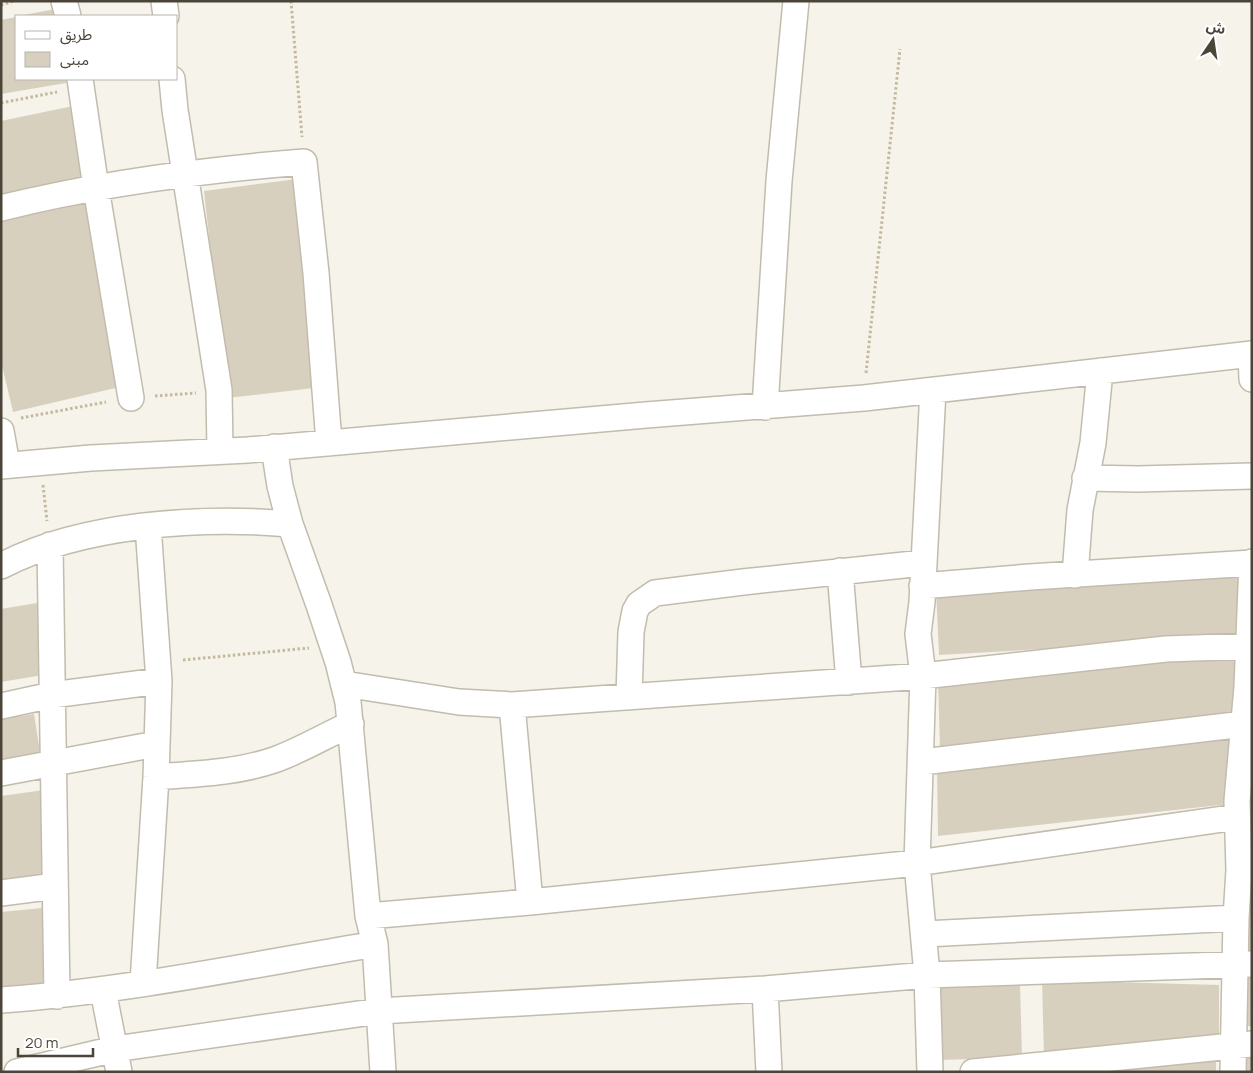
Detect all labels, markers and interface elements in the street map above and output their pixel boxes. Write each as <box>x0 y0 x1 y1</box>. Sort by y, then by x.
legend <box>15 15 178 80</box>
north arrow <box>1188 15 1238 65</box>
text: ش <box>1205 15 1228 38</box>
text: طريق <box>60 24 92 45</box>
text: مبنى <box>60 49 89 70</box>
scale bar <box>18 1026 92 1058</box>
text: 20 m <box>25 1032 58 1053</box>

